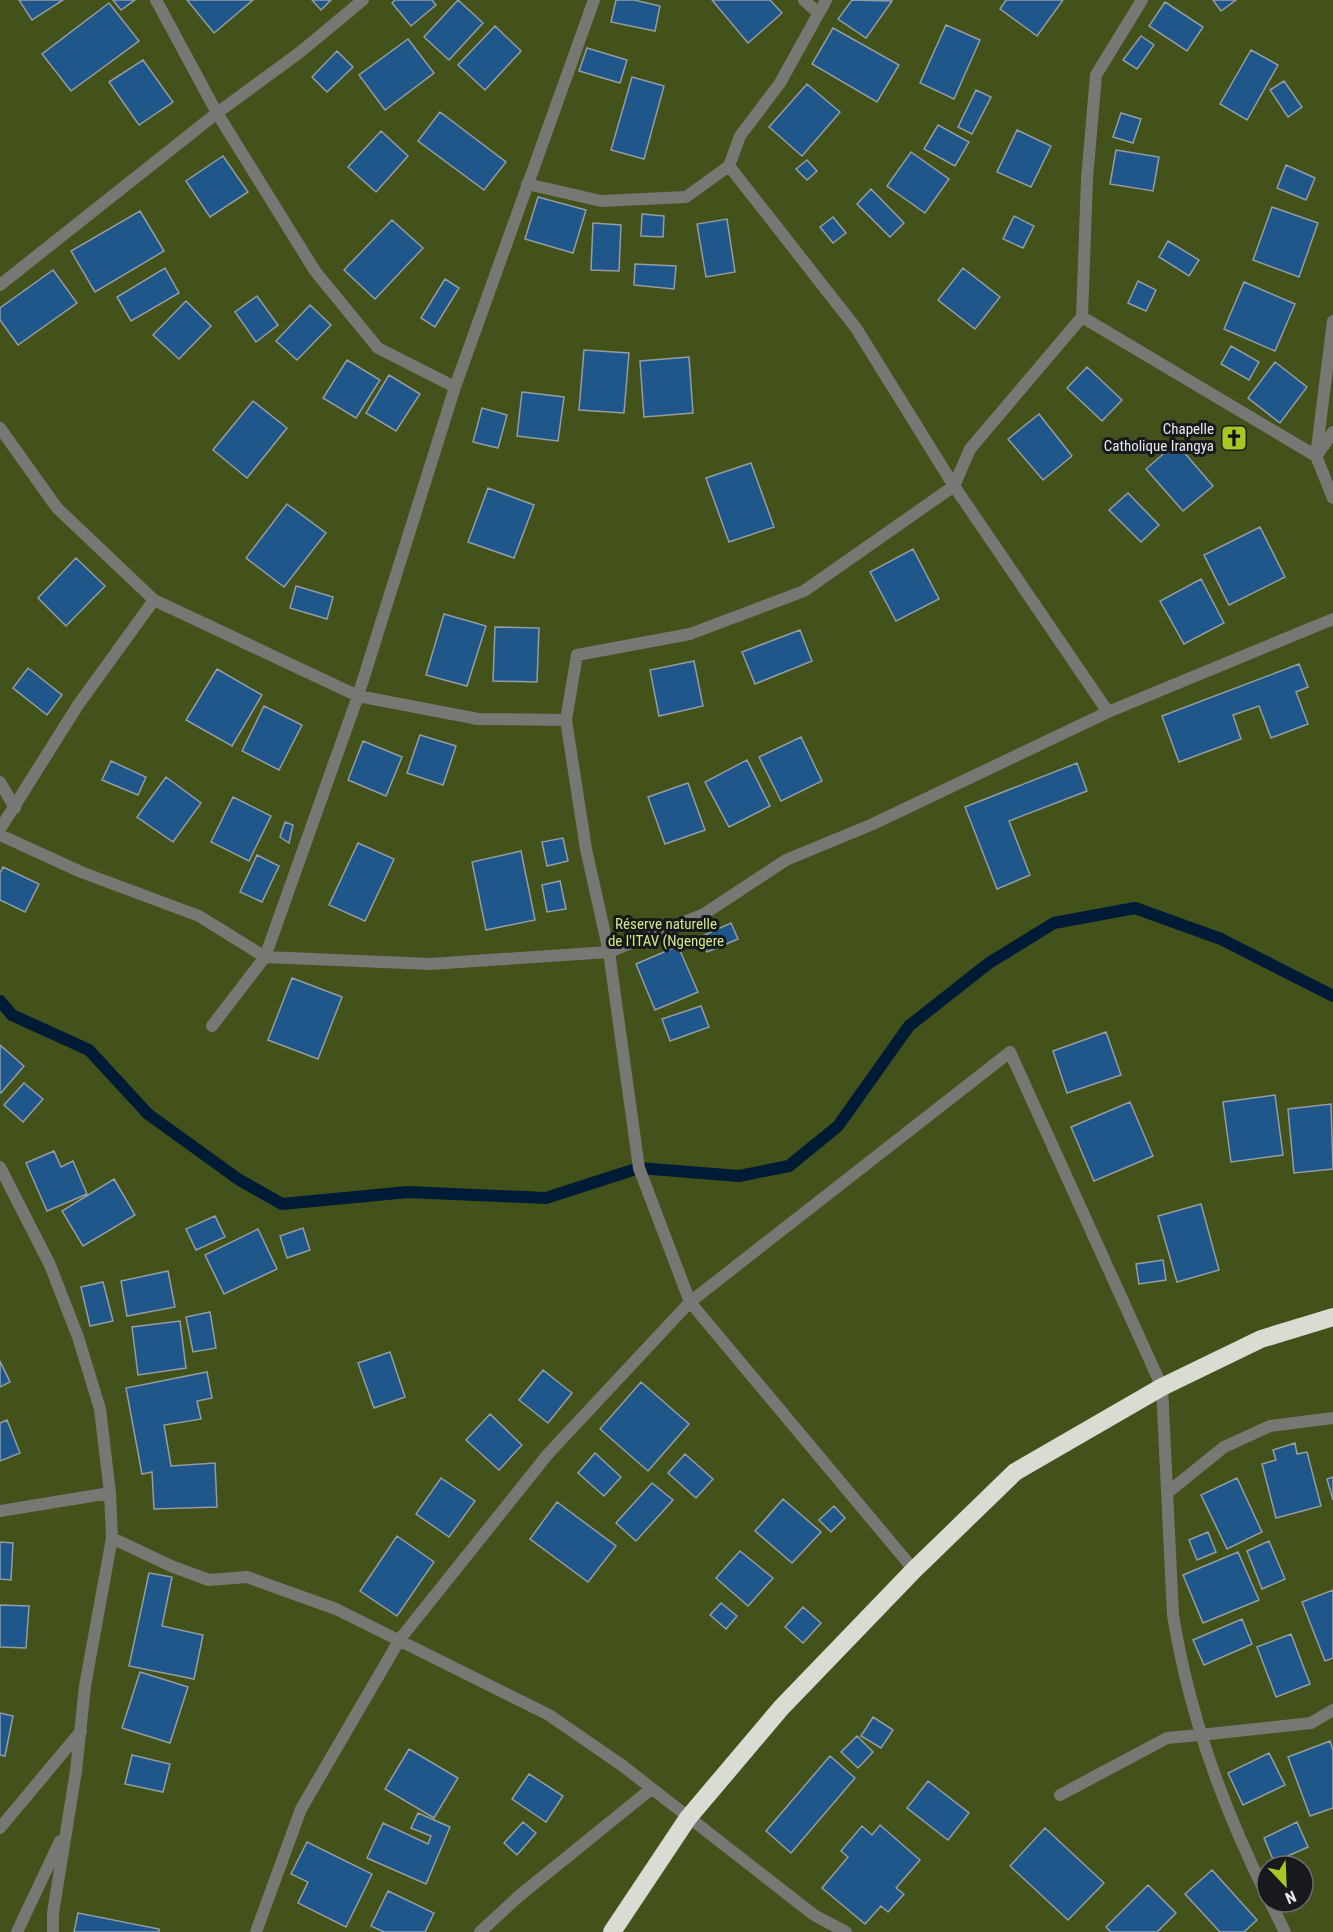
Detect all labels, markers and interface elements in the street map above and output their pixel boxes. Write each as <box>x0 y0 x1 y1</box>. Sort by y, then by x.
place label: Chapelle Catholique Irangya <box>1104 420 1214 455</box>
church icon: Chapelle Catholique Irangya <box>1219 423 1249 453</box>
park label: Réserve naturelle de l'ITAV (Ngengere <box>608 915 724 950</box>
north arrow <box>1255 1854 1315 1914</box>
text: N <box>1282 1887 1299 1908</box>

